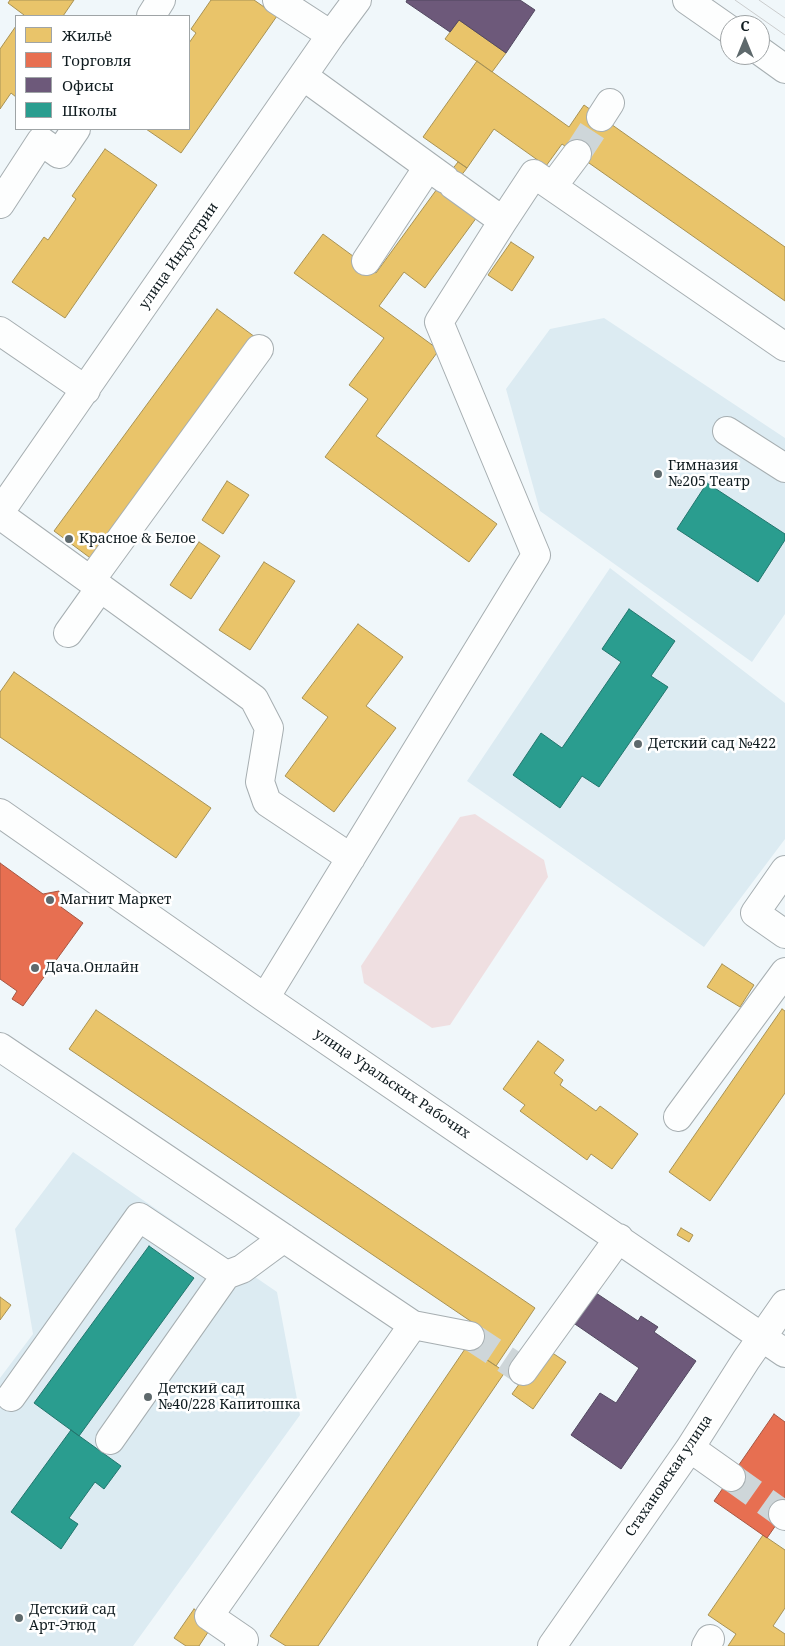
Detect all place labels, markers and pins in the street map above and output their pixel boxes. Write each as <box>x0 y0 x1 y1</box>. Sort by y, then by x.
place label: Гимназия №205 Театр <box>668 458 750 491</box>
marker: Гимназия №205 Театр <box>652 468 664 480</box>
place label: Красное & Белое <box>79 531 196 547</box>
marker: Красное & Белое <box>63 533 75 545</box>
place label: Детский сад №422 <box>648 736 776 752</box>
marker: Детский сад №422 <box>632 738 644 750</box>
place label: Магнит Маркет <box>60 892 171 908</box>
marker: Магнит Маркет <box>44 894 56 906</box>
place label: Дача.Онлайн <box>45 960 139 976</box>
marker: Дача.Онлайн <box>29 962 41 974</box>
place label: Детский сад №40/228 Капитошка <box>158 1381 301 1414</box>
marker: Детский сад №40/228 Капитошка <box>142 1391 154 1403</box>
place label: Детский сад Арт-Этюд <box>29 1602 116 1634</box>
marker: Детский сад Арт-Этюд <box>13 1612 25 1624</box>

